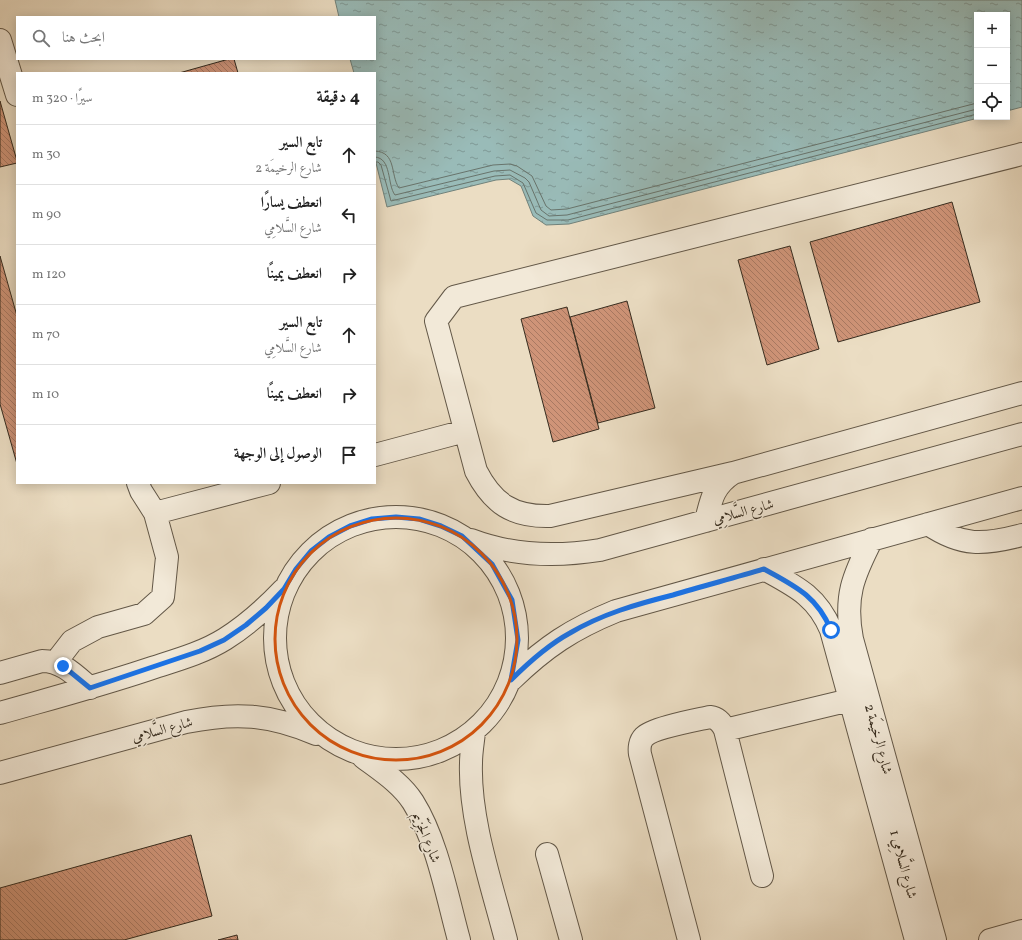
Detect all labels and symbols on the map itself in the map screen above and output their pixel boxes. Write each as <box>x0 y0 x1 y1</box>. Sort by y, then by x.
street label: شارع السَّلامِي <box>710 492 776 531</box>
route start <box>822 621 840 639</box>
route end <box>54 657 72 675</box>
street label: شارع الرخيمَة 2 <box>858 702 898 777</box>
street label: شارع السَّلامِي <box>129 710 195 749</box>
street label: شارع الجَزِّيم <box>405 809 446 867</box>
street label: شارع السَّلامِي 1 <box>883 827 924 901</box>

